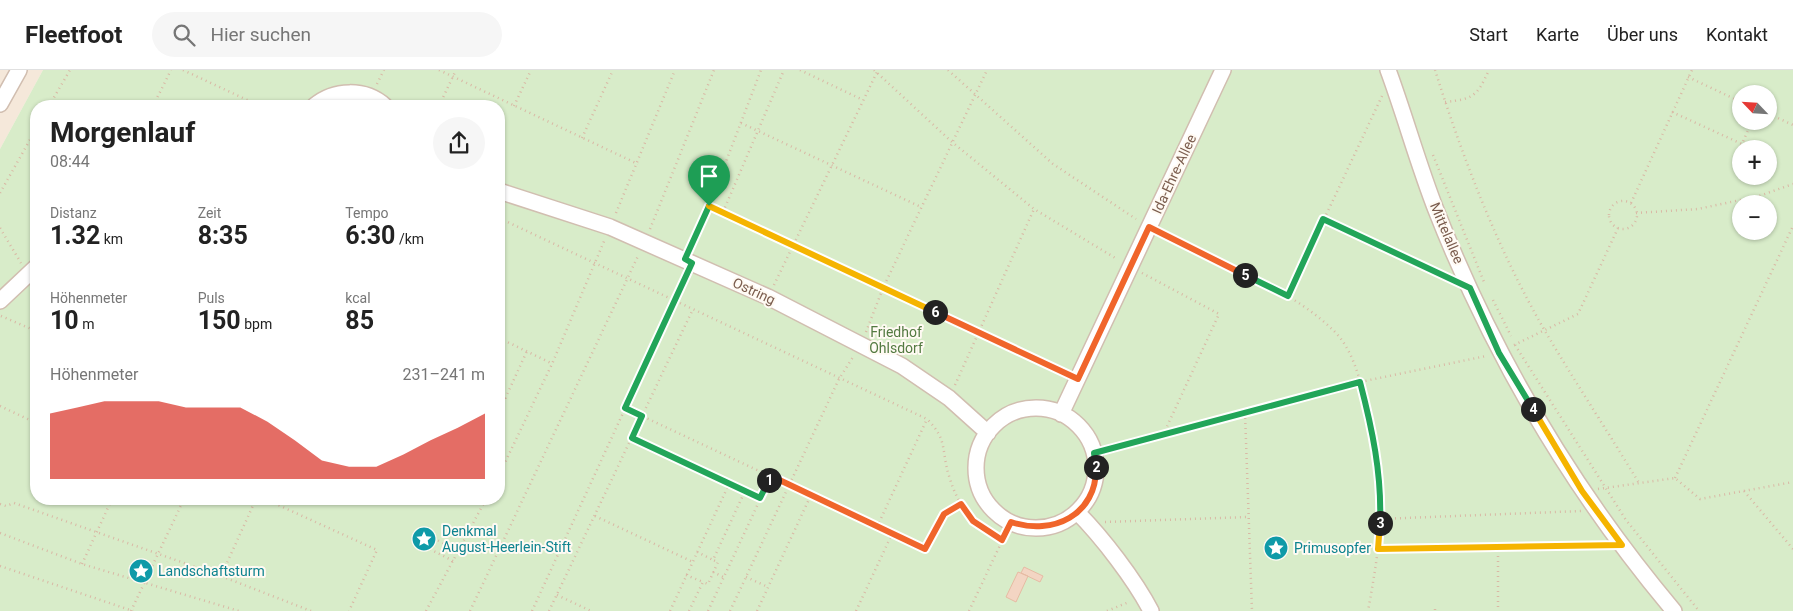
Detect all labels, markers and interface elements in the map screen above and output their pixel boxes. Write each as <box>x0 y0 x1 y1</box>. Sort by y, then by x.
search box <box>152 12 502 57</box>
text: Fleetfoot <box>25 21 122 49</box>
icon: search <box>170 21 198 49</box>
text: Hier suchen <box>210 23 311 46</box>
text: Start <box>1469 24 1508 45</box>
text: Karte <box>1536 24 1579 45</box>
text: Über uns <box>1607 24 1678 45</box>
text: Kontakt <box>1706 24 1768 45</box>
north arrow <box>1732 85 1778 130</box>
map controls <box>1732 85 1777 240</box>
text: Morgenlauf <box>50 116 195 149</box>
button: share <box>433 117 485 169</box>
street label: Ida-Ehre-Allee <box>1149 132 1199 216</box>
button: + <box>1732 140 1777 185</box>
text: 08:44 <box>50 152 90 171</box>
pin <box>688 155 730 206</box>
icon: arrive <box>695 162 723 190</box>
button: − <box>1732 195 1777 240</box>
street label: Mittelallee <box>1427 200 1467 266</box>
text: Distanz <box>50 205 97 221</box>
text: Zeit <box>198 205 221 221</box>
text: Tempo <box>345 205 389 221</box>
text: 1.32 <box>50 221 100 250</box>
text: 8:35 <box>198 221 248 250</box>
text: 6:30 <box>345 221 395 250</box>
text: km <box>100 231 123 247</box>
text: /km <box>395 231 424 247</box>
pin: 5 <box>1232 262 1258 288</box>
text: 5 <box>1241 267 1250 283</box>
street label: Ostring <box>730 274 778 308</box>
text: Höhenmeter <box>50 290 127 306</box>
text: Puls <box>198 290 225 306</box>
text: kcal <box>345 290 371 306</box>
pin: 6 <box>922 300 948 324</box>
text: 6 <box>931 304 940 320</box>
text: 10 <box>50 306 79 335</box>
text: 150 <box>198 306 241 335</box>
text: 85 <box>345 306 374 335</box>
text: m <box>79 316 94 332</box>
text: bpm <box>241 316 272 332</box>
park label: Friedhof Ohlsdorf <box>869 324 923 356</box>
text: Höhenmeter <box>50 365 138 384</box>
text: 231–241 m <box>403 365 485 384</box>
pin: 4 <box>1520 396 1546 422</box>
text: 4 <box>1529 401 1538 417</box>
pin: 2 <box>1084 454 1108 480</box>
text: 2 <box>1092 459 1101 475</box>
pin: 1 <box>756 468 782 492</box>
text: 1 <box>765 472 774 488</box>
pin: 3 <box>1368 510 1392 536</box>
text: 3 <box>1376 515 1385 531</box>
place label: Denkmal August-Heerlein-Stift <box>442 523 572 555</box>
place icon: Denkmal August-Heerlein-Stift <box>411 526 437 552</box>
place icon: Primusopfer <box>1263 535 1289 561</box>
place label: Primusopfer <box>1294 540 1371 556</box>
place icon: Landschaftsturm <box>128 558 154 584</box>
place label: Landschaftsturm <box>158 563 265 579</box>

